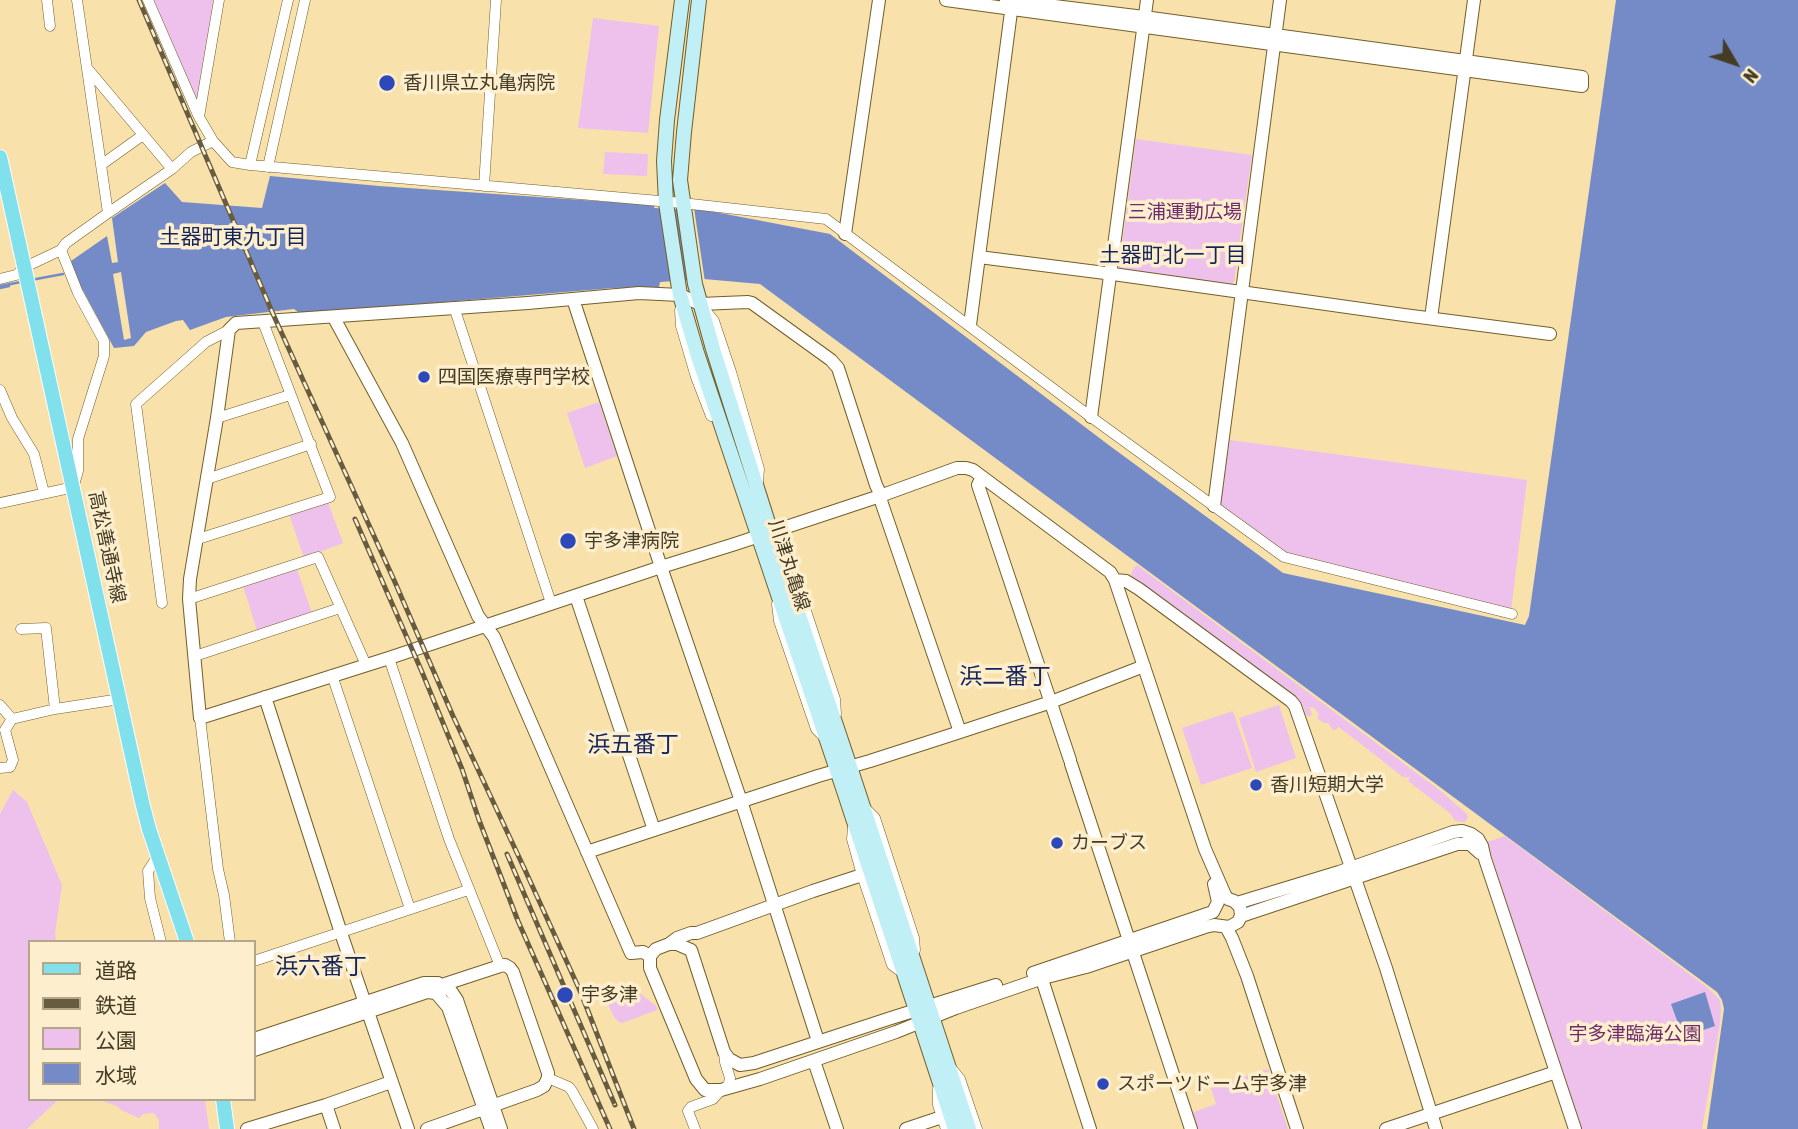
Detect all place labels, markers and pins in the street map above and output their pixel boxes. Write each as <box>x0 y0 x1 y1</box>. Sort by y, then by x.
place label: 香川県立丸亀病院 <box>403 72 555 94</box>
marker: 香川県立丸亀病院 <box>377 73 397 93</box>
place label: 四国医療専門学校 <box>438 366 590 388</box>
marker: 四国医療専門学校 <box>416 369 432 385</box>
place label: 宇多津病院 <box>584 530 679 552</box>
marker: 宇多津病院 <box>558 531 578 551</box>
place label: 香川短期大学 <box>1270 774 1384 796</box>
marker: 香川短期大学 <box>1248 777 1264 793</box>
place label: カーブス <box>1071 832 1147 854</box>
marker: カーブス <box>1049 835 1065 851</box>
place label: 宇多津 <box>581 984 638 1006</box>
marker: 宇多津 <box>555 985 575 1005</box>
place label: スポーツドーム宇多津 <box>1117 1073 1307 1095</box>
marker: スポーツドーム宇多津 <box>1095 1076 1111 1092</box>

